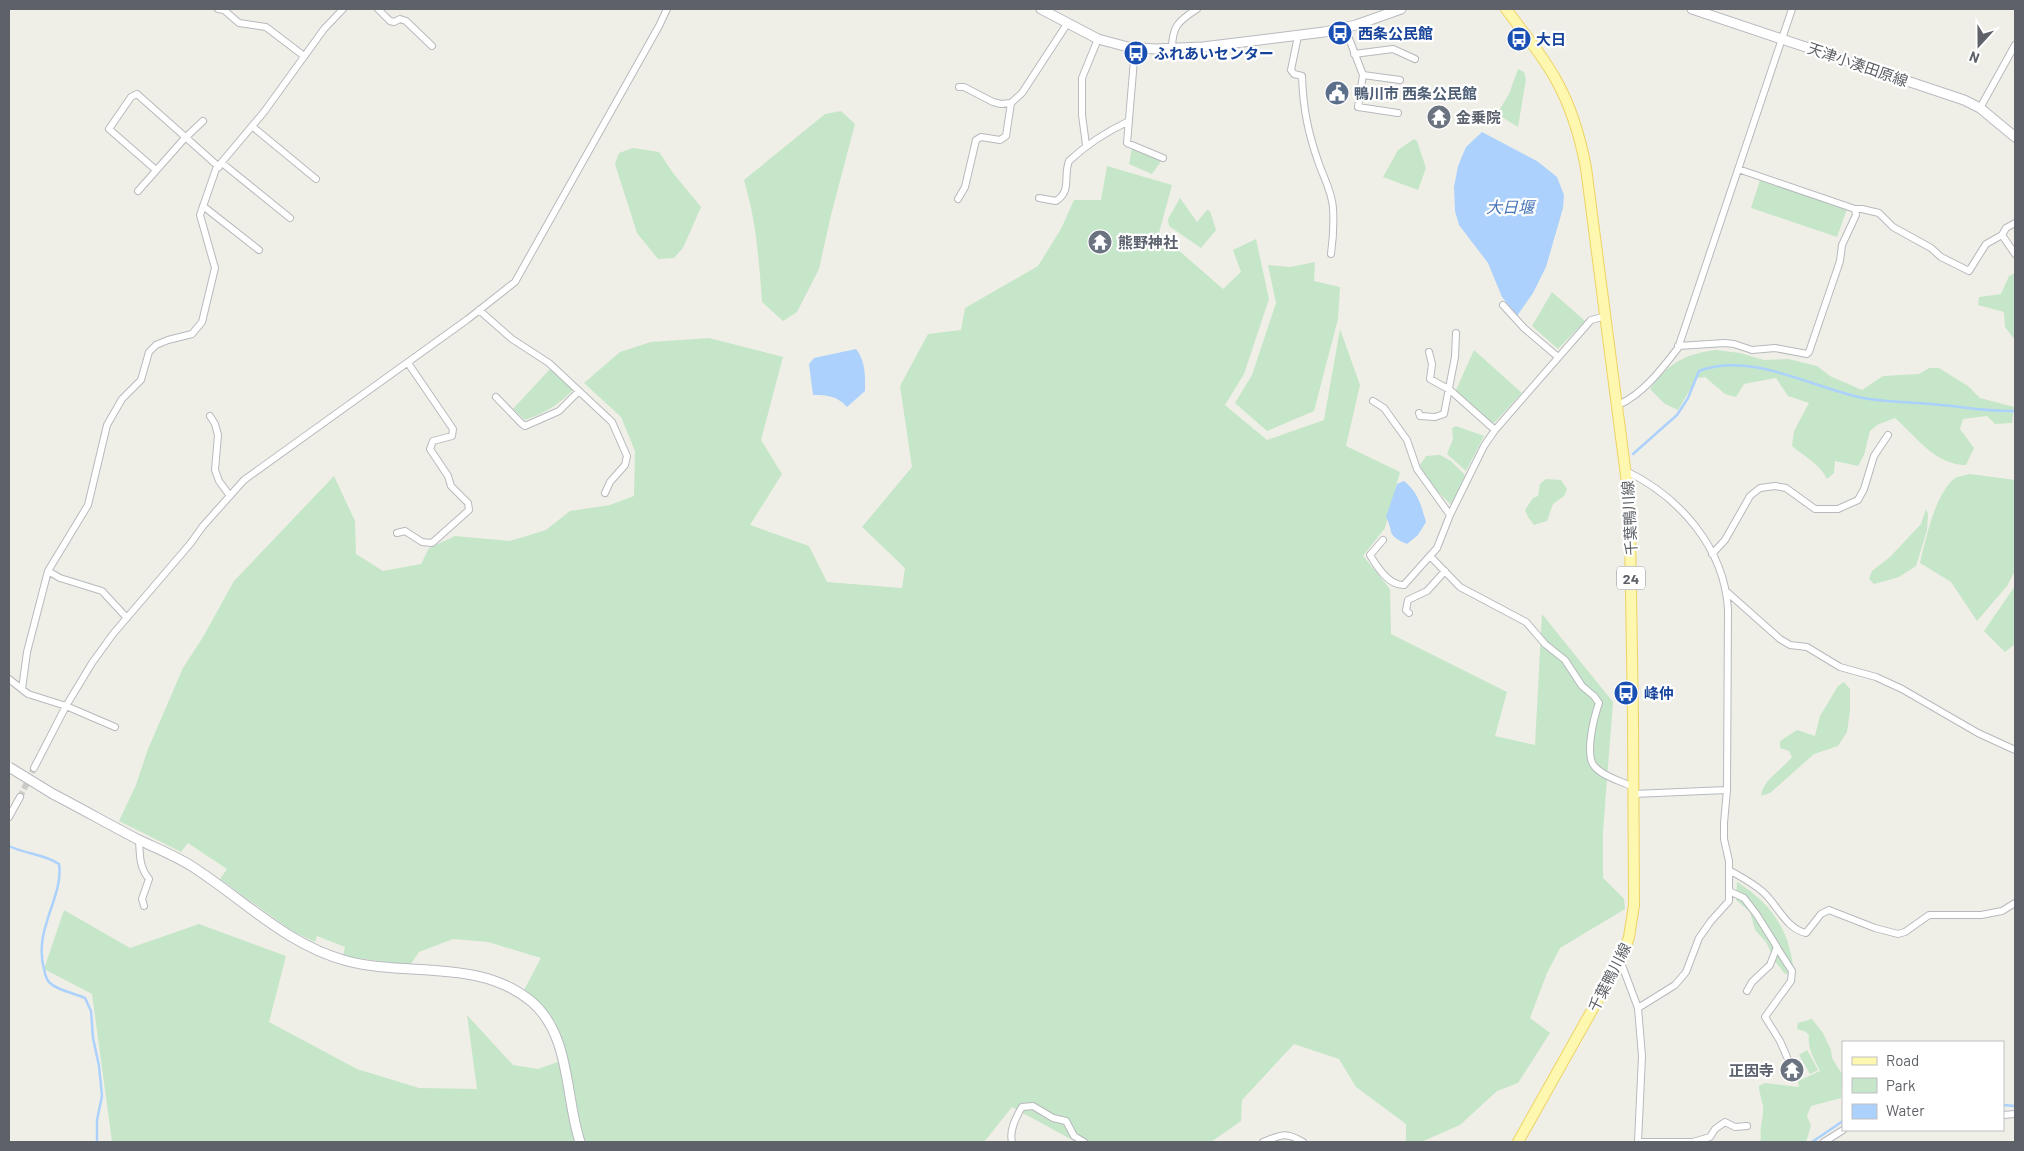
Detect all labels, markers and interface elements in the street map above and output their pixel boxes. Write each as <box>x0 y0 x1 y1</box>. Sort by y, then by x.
bus stop icon: 西条公民館 <box>1327 20 1353 46</box>
north arrow <box>1954 20 2004 70</box>
place label: 西条公民館 <box>1358 24 1433 42</box>
bus stop icon: 大日 <box>1506 26 1532 52</box>
place label: 大日 <box>1536 30 1566 48</box>
street label: 天津小湊田原線 <box>1805 38 1911 90</box>
bus stop icon: ふれあいセンター <box>1123 40 1149 66</box>
place label: ふれあいセンター <box>1154 44 1274 62</box>
text: N <box>1967 48 1982 67</box>
public building icon: 鴨川市 西条公民館 <box>1324 80 1350 106</box>
place label: 鴨川市 西条公民館 <box>1354 84 1477 102</box>
temple icon: 金乗院 <box>1426 104 1452 130</box>
place label: 金乗院 <box>1456 108 1501 126</box>
water label: 大日堰 <box>1486 197 1537 216</box>
temple icon: 熊野神社 <box>1087 229 1113 255</box>
place label: 熊野神社 <box>1118 233 1178 251</box>
street label: 千葉鴨川線 <box>1618 480 1640 556</box>
road number: 24 <box>1617 566 1645 590</box>
bus stop icon: 峰仲 <box>1613 680 1639 706</box>
place label: 峰仲 <box>1644 684 1674 702</box>
street label: 千葉鴨川線 <box>1584 939 1634 1015</box>
legend <box>1842 1041 2004 1131</box>
text: Road <box>1886 1051 1919 1069</box>
temple icon: 正因寺 <box>1779 1057 1805 1083</box>
place label: 正因寺 <box>1729 1061 1774 1079</box>
text: Park <box>1886 1076 1916 1094</box>
text: Water <box>1886 1101 1925 1119</box>

